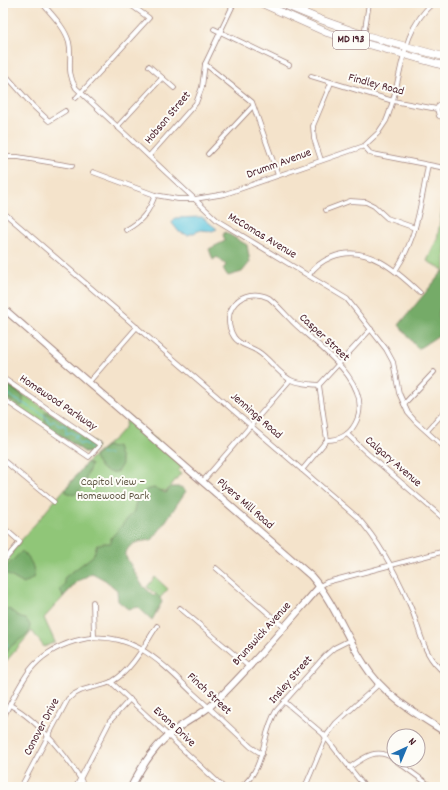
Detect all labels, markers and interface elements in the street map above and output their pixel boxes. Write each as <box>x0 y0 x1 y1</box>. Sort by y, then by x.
road number: MD 193 <box>333 31 369 49</box>
street label: Findley Road <box>346 69 406 101</box>
street label: Hobson Street <box>141 87 196 148</box>
street label: Drumm Avenue <box>244 144 314 184</box>
street label: McComas Avenue <box>224 209 300 263</box>
street label: Casper Street <box>295 310 354 366</box>
street label: Homewood Parkway <box>16 371 101 436</box>
street label: Jennings Road <box>226 389 286 443</box>
street label: Calgary Avenue <box>361 433 425 491</box>
park label: Capitol View – Homewood Park <box>77 474 149 505</box>
street label: Plyers Mill Road <box>213 474 277 534</box>
street label: Brunswick Avenue <box>229 598 295 670</box>
street label: Insley Street <box>265 652 317 708</box>
street label: Finch Street <box>183 669 235 719</box>
street label: Conover Drive <box>20 695 64 759</box>
street label: Evans Drive <box>149 703 199 751</box>
north arrow <box>386 728 426 768</box>
text: N <box>404 735 419 750</box>

